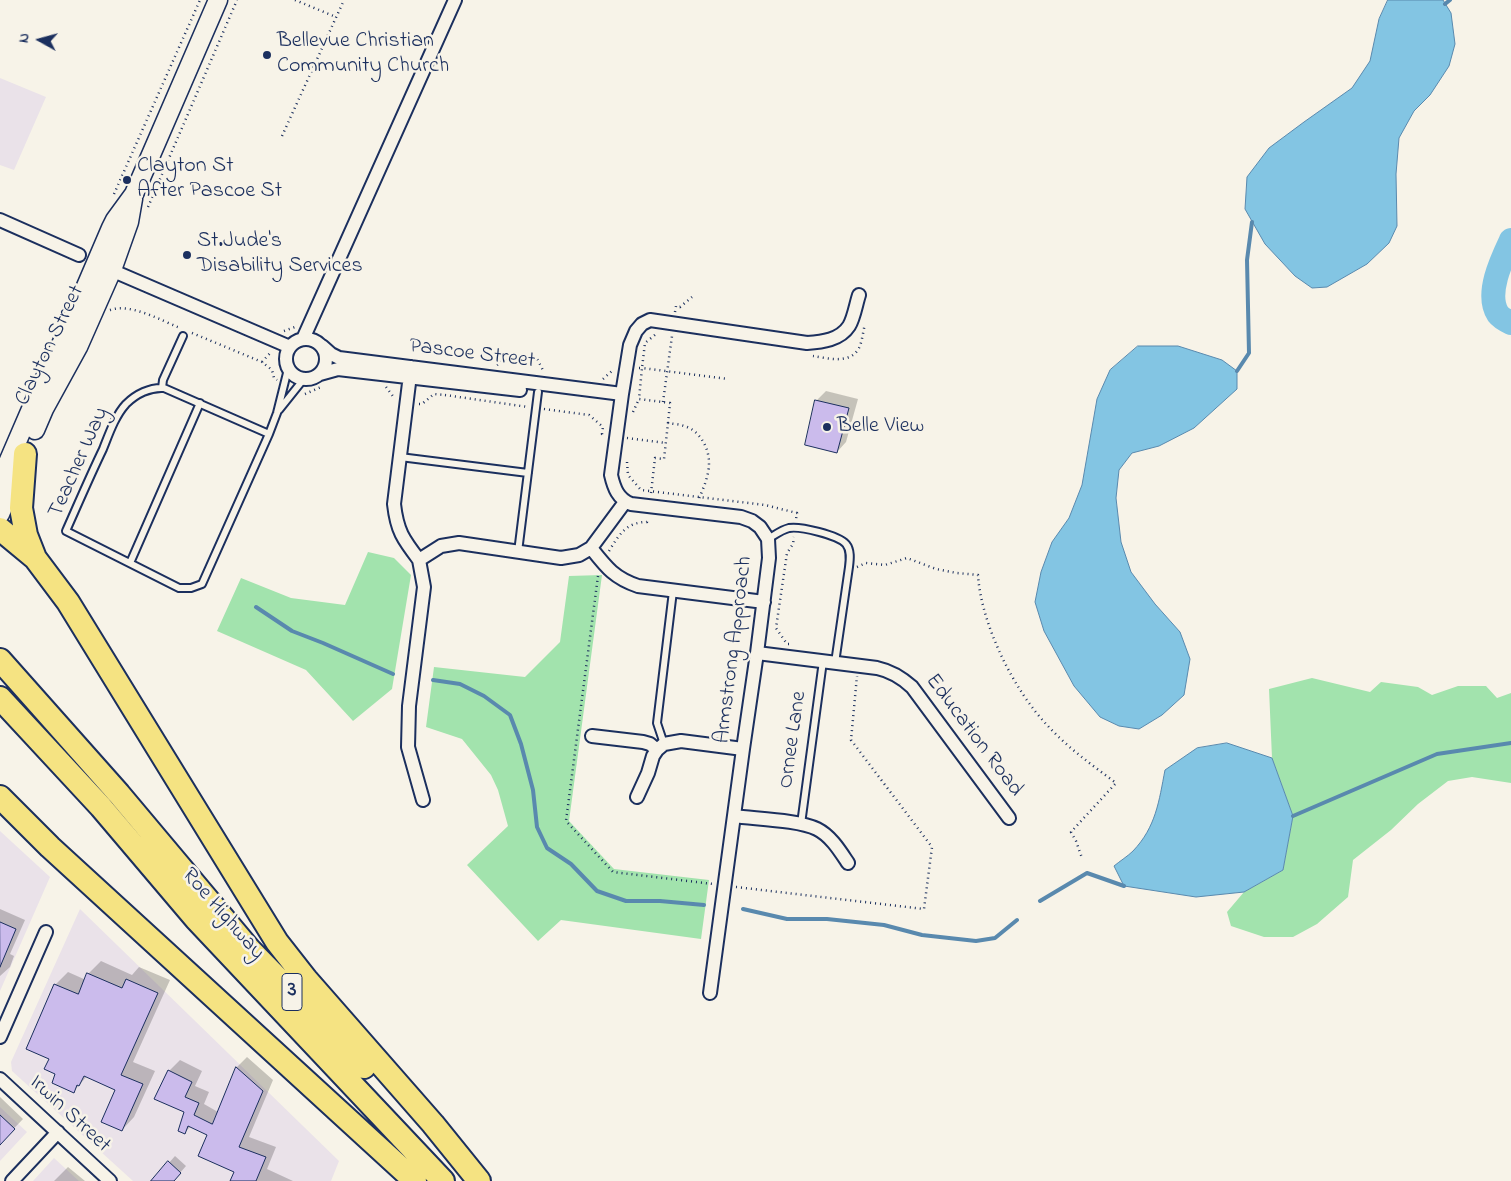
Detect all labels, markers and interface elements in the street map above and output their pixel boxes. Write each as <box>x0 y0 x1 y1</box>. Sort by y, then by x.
north arrow <box>15 15 65 65</box>
place label: Bellevue Christian Community Church <box>277 29 449 80</box>
text: N <box>14 32 36 44</box>
marker: Bellevue Christian Community Church <box>261 49 273 61</box>
place label: Clayton St After Pascoe St <box>137 154 282 205</box>
marker: Clayton St After Pascoe St <box>121 174 133 186</box>
place label: St.Jude's Disability Services <box>197 229 363 280</box>
marker: St.Jude's Disability Services <box>181 249 193 261</box>
street label: Clayton Street <box>11 282 91 410</box>
street label: Pascoe Street <box>408 334 536 376</box>
street label: Teacher Way <box>44 404 116 522</box>
place label: Belle View <box>837 414 924 440</box>
marker: Belle View <box>821 421 833 433</box>
street label: Armstrong Approach <box>710 555 760 745</box>
street label: Education Road <box>918 669 1028 803</box>
street label: Ornee Lane <box>774 690 814 790</box>
street label: Roe Highway <box>175 863 269 967</box>
road number: 3 <box>282 974 302 1010</box>
street label: Irwin Street <box>23 1071 115 1159</box>

